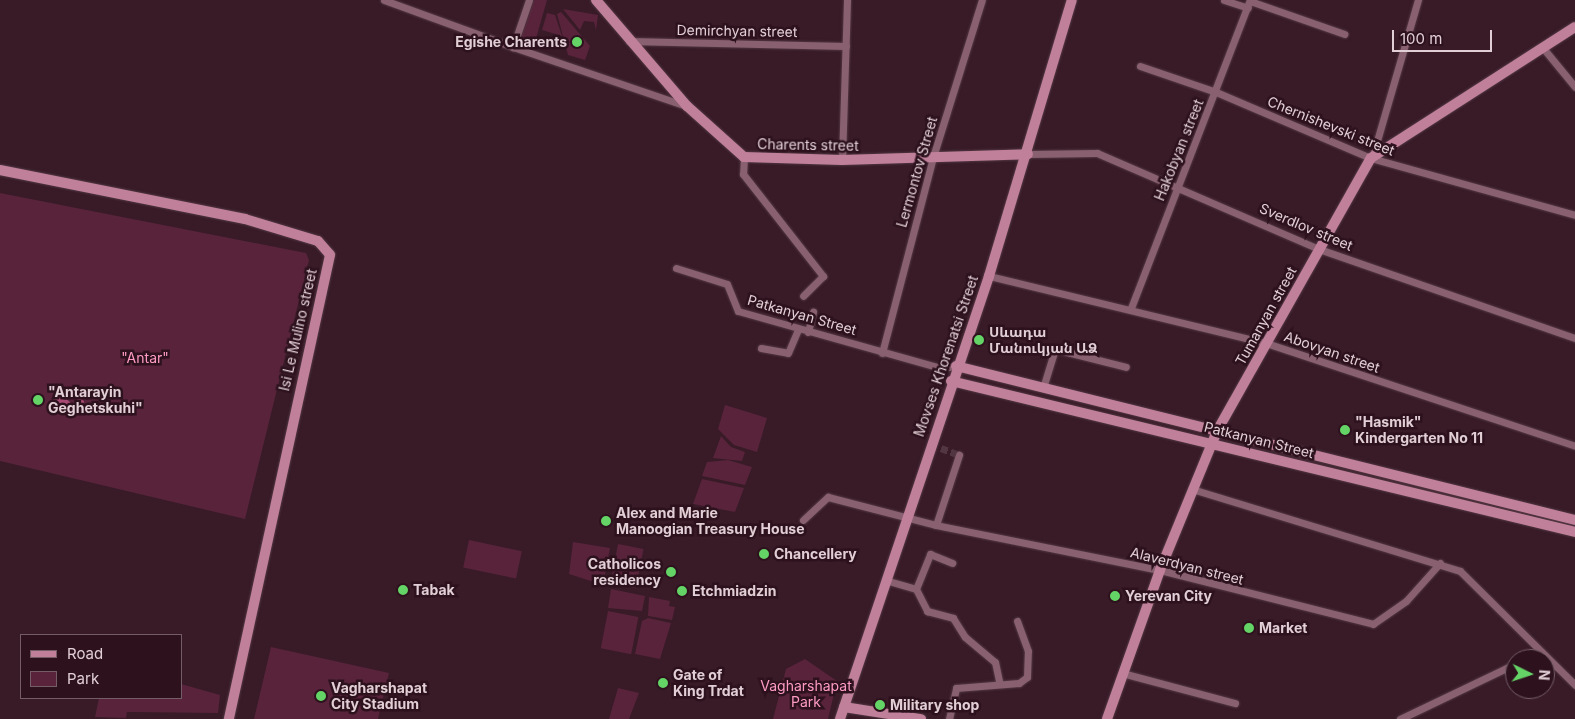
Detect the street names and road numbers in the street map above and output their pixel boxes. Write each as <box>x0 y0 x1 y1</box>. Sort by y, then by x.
street label: Demirchyan street <box>676 22 798 40</box>
street label: Chernishevski street <box>1265 93 1397 159</box>
street label: Hakobyan street <box>1151 97 1207 203</box>
street label: Lermontov Street <box>893 115 941 229</box>
street label: Charents street <box>757 136 859 154</box>
street label: Sverdlov street <box>1257 200 1355 254</box>
street label: Tumanyan street <box>1232 264 1300 368</box>
street label: Isi Le Mulino street <box>276 267 320 393</box>
street label: Movses Khorenatsi Street <box>910 273 982 439</box>
street label: Patkanyan Street <box>746 291 858 339</box>
street label: Abovyan street <box>1282 328 1382 376</box>
street label: Patkanyan Street <box>1202 418 1316 462</box>
street label: Alaverdyan street <box>1129 544 1245 588</box>

